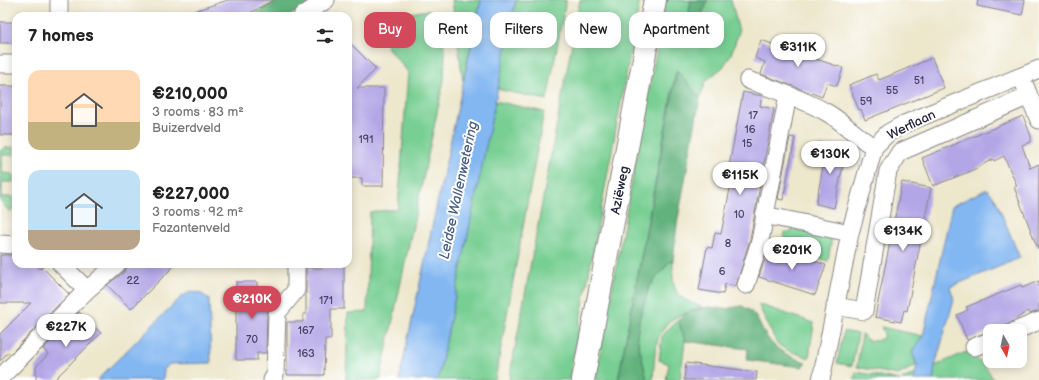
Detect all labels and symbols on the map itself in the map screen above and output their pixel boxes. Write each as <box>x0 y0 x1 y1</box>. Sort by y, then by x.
pin: €311K <box>770 34 826 68</box>
house number: 51 <box>914 74 924 87</box>
house number: 55 <box>886 84 898 97</box>
house number: 59 <box>860 95 872 108</box>
street label: Werflaan <box>885 106 938 143</box>
house number: 17 <box>748 109 758 122</box>
water label: Leidse Wallenwetering <box>436 119 481 261</box>
house number: 16 <box>745 123 756 136</box>
house number: 191 <box>359 133 373 146</box>
house number: 15 <box>742 137 752 150</box>
pin: €130K <box>802 141 858 175</box>
pin: €115K <box>712 162 768 196</box>
street label: Aziëweg <box>607 165 632 216</box>
house number: 10 <box>734 208 745 221</box>
pin: €134K <box>875 218 931 252</box>
house number: 8 <box>725 237 731 250</box>
pin: €201K <box>764 237 820 271</box>
house number: 6 <box>719 265 726 278</box>
house number: 22 <box>127 274 140 287</box>
pin: €210K <box>224 286 280 320</box>
house number: 171 <box>319 294 333 307</box>
pin: €227K <box>38 314 94 348</box>
house number: 167 <box>298 324 315 337</box>
north arrow <box>983 324 1027 368</box>
house number: 70 <box>246 333 258 346</box>
house number: 163 <box>297 347 315 360</box>

